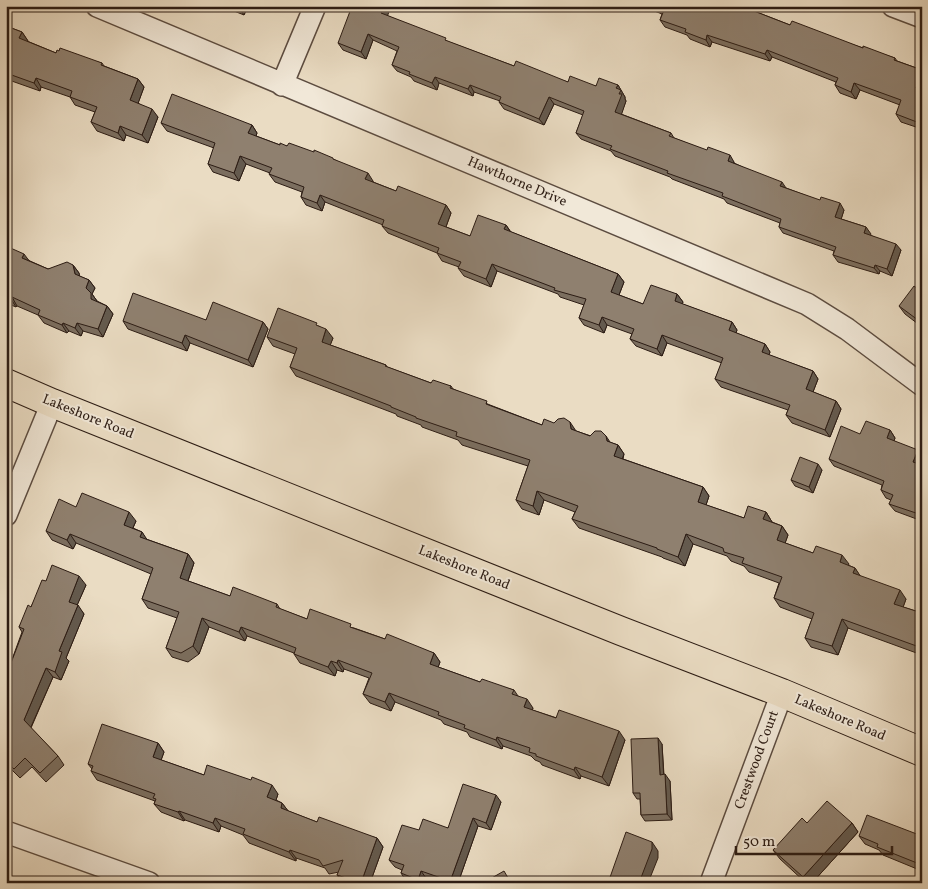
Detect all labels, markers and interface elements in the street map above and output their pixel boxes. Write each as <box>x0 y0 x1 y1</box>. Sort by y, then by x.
street label: Hawthorne Drive <box>464 152 570 212</box>
street label: Lakeshore Road <box>39 390 137 444</box>
street label: Lakeshore Road <box>415 541 513 595</box>
street label: Lakeshore Road <box>791 690 889 746</box>
street label: Crestwood Court <box>730 708 784 812</box>
scale bar <box>736 824 892 856</box>
text: 50 m <box>743 832 775 853</box>

